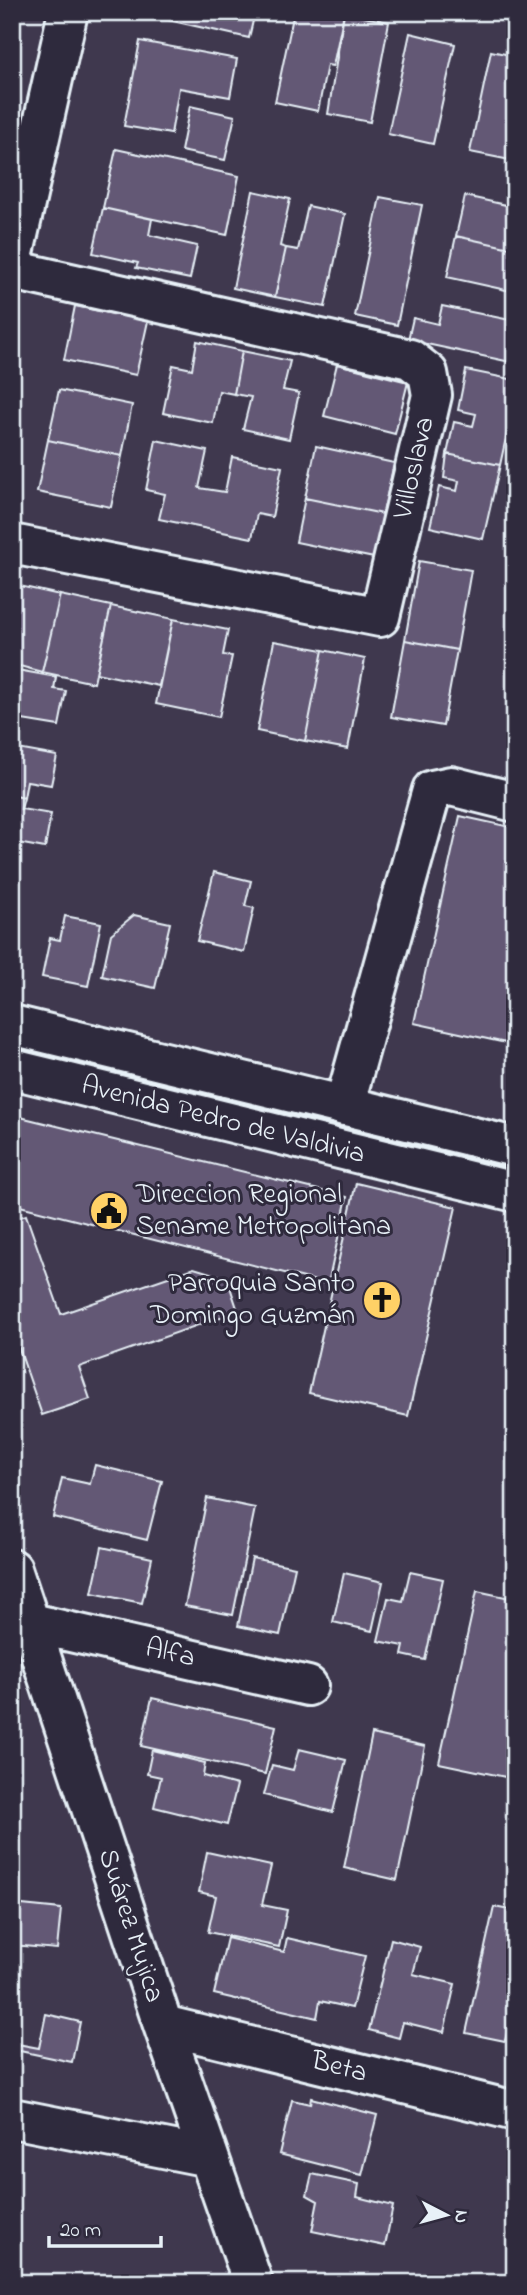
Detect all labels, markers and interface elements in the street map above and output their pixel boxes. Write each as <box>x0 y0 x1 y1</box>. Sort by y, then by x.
street label: Villoslava <box>383 413 447 524</box>
street label: Avenida Pedro de Valdivia <box>77 1066 369 1176</box>
place label: Direccion Regional Sename Metropolitana <box>135 1175 391 1248</box>
public building icon: Direccion Regional Sename Metropolitana <box>88 1190 130 1232</box>
place label: Parroquia Santo Domingo Guzmán <box>149 1264 355 1337</box>
church icon: Parroquia Santo Domingo Guzmán <box>361 1279 403 1321</box>
street label: Alfa <box>141 1628 199 1680</box>
street label: Suárez Mujica <box>86 1844 174 2008</box>
street label: Beta <box>306 2041 371 2095</box>
north arrow <box>412 2180 482 2250</box>
scale bar <box>49 2204 161 2248</box>
text: N <box>446 2209 475 2224</box>
text: 20 m <box>60 2216 101 2246</box>

